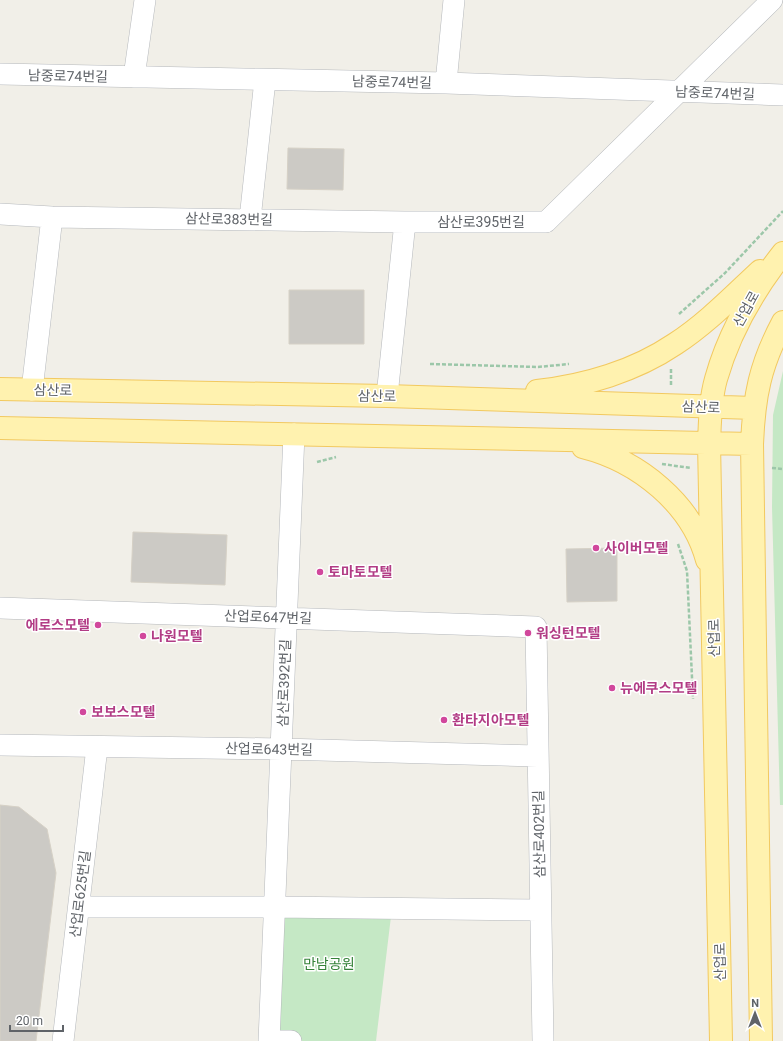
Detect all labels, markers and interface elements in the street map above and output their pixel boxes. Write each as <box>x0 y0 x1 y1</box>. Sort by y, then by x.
street label: 남중로74번길 <box>28 67 108 85</box>
street label: 남중로74번길 <box>352 73 432 91</box>
street label: 남중로74번길 <box>675 84 755 102</box>
street label: 삼산로383번길 <box>185 210 273 228</box>
street label: 삼산로395번길 <box>437 214 525 230</box>
street label: 산업로 <box>730 288 762 330</box>
street label: 삼산로 <box>34 382 73 398</box>
street label: 삼산로 <box>358 388 397 404</box>
street label: 삼산로 <box>681 398 721 416</box>
place label: 사이버모텔 <box>604 540 669 556</box>
marker: 사이버모텔 <box>591 543 601 553</box>
place label: 토마토모텔 <box>328 564 393 580</box>
marker: 토마토모텔 <box>315 567 325 577</box>
street label: 산업로647번길 <box>224 607 312 627</box>
place label: 에로스모텔 <box>26 617 90 633</box>
street label: 산업로 <box>706 618 722 657</box>
marker: 에로스모텔 <box>93 620 103 630</box>
place label: 워싱턴모텔 <box>536 625 601 641</box>
place label: 나원모텔 <box>151 628 203 644</box>
marker: 워싱턴모텔 <box>523 628 533 638</box>
marker: 나원모텔 <box>138 631 148 641</box>
street label: 삼산로392번길 <box>274 639 294 727</box>
place label: 뉴에쿠스모텔 <box>620 680 697 696</box>
marker: 뉴에쿠스모텔 <box>607 683 617 693</box>
place label: 보보스모텔 <box>91 704 156 720</box>
marker: 보보스모텔 <box>78 707 88 717</box>
place label: 환타지아모텔 <box>452 712 529 728</box>
marker: 환타지아모텔 <box>439 715 449 725</box>
street label: 산업로643번길 <box>225 740 313 758</box>
street label: 삼산로402번길 <box>530 790 548 878</box>
street label: 산업로625번길 <box>67 849 93 939</box>
street label: 산업로 <box>712 942 728 981</box>
park label: 만남공원 <box>303 956 355 972</box>
north arrow <box>735 993 775 1033</box>
text: N <box>751 997 759 1010</box>
scale bar <box>10 1007 63 1033</box>
text: 20 m <box>16 1014 43 1028</box>

